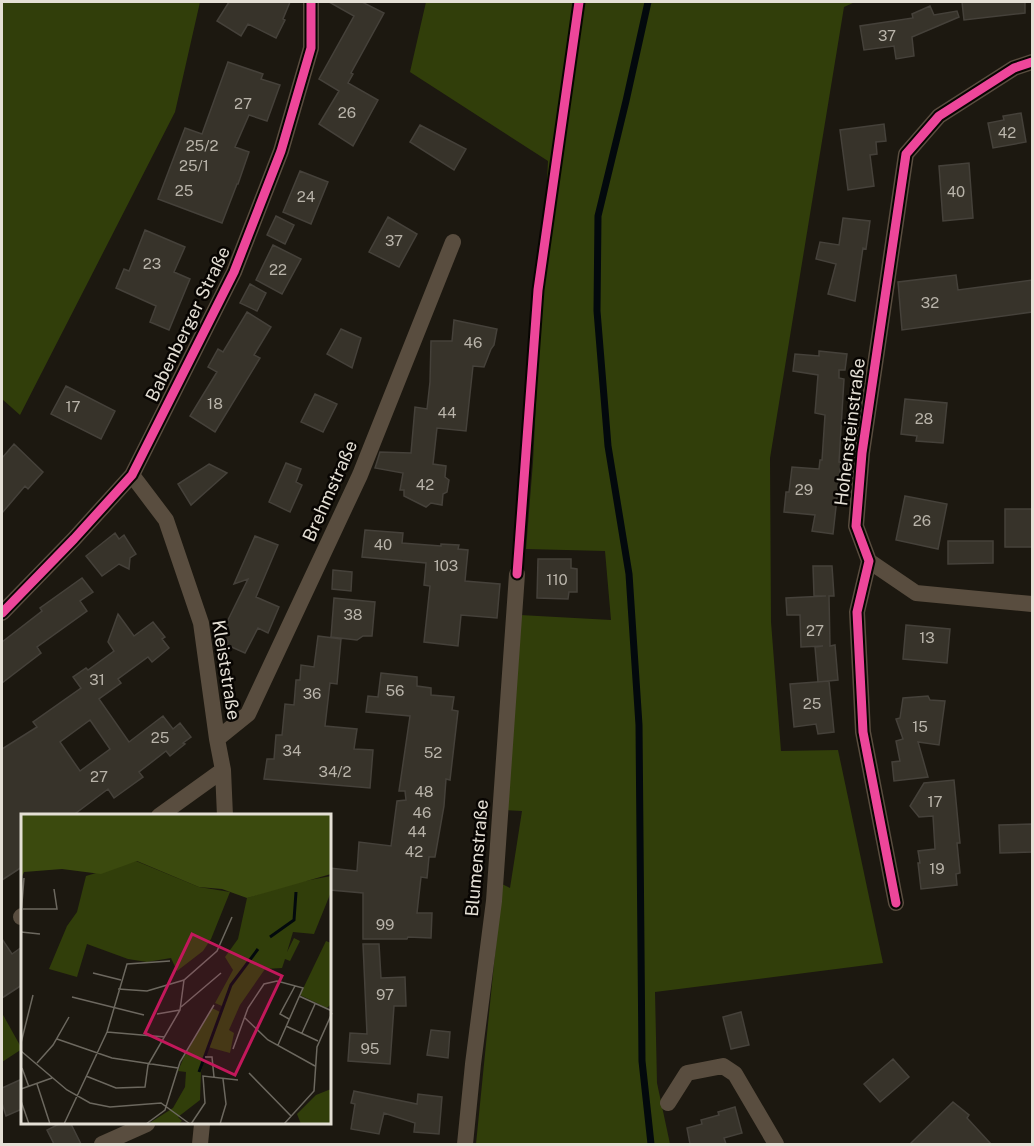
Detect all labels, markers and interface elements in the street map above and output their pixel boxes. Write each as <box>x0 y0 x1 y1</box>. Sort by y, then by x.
house number: 37 <box>878 27 896 44</box>
house number: 27 <box>234 95 252 112</box>
house number: 26 <box>338 104 356 121</box>
house number: 42 <box>998 124 1016 141</box>
house number: 25/2 <box>186 137 218 154</box>
house number: 25/1 <box>179 157 209 174</box>
house number: 25 <box>175 182 193 199</box>
house number: 40 <box>947 183 965 200</box>
house number: 24 <box>297 188 315 205</box>
house number: 37 <box>385 232 403 249</box>
street label: Babenberger Straße <box>141 243 234 405</box>
house number: 23 <box>143 255 161 272</box>
house number: 22 <box>269 261 287 278</box>
house number: 32 <box>921 294 939 311</box>
house number: 46 <box>464 334 482 351</box>
street label: Hohensteinstraße <box>830 357 869 507</box>
house number: 18 <box>207 395 223 412</box>
house number: 17 <box>65 398 81 415</box>
house number: 44 <box>438 404 456 421</box>
house number: 28 <box>915 410 933 427</box>
street label: Brehmstraße <box>298 437 361 545</box>
house number: 42 <box>416 476 434 493</box>
house number: 29 <box>795 481 813 498</box>
house number: 26 <box>913 512 931 529</box>
house number: 40 <box>374 536 392 553</box>
house number: 103 <box>434 557 458 574</box>
house number: 110 <box>546 571 568 588</box>
house number: 38 <box>343 606 363 623</box>
street label: Kleiststraße <box>208 618 245 722</box>
house number: 27 <box>806 622 824 639</box>
house number: 13 <box>919 629 935 646</box>
house number: 31 <box>89 671 105 688</box>
house number: 56 <box>386 682 404 699</box>
house number: 36 <box>303 685 321 702</box>
house number: 25 <box>803 695 821 712</box>
house number: 15 <box>912 718 928 735</box>
house number: 25 <box>151 729 169 746</box>
house number: 34 <box>283 742 301 759</box>
house number: 52 <box>424 744 442 761</box>
house number: 34/2 <box>318 763 352 780</box>
house number: 27 <box>90 768 108 785</box>
house number: 48 <box>414 783 434 800</box>
house number: 17 <box>927 793 943 810</box>
street label: Blumenstraße <box>461 799 492 917</box>
house number: 46 <box>413 804 431 821</box>
inset map <box>21 814 332 1125</box>
house number: 44 <box>408 823 426 840</box>
house number: 42 <box>405 843 423 860</box>
house number: 19 <box>929 860 945 877</box>
house number: 99 <box>376 916 394 933</box>
house number: 97 <box>376 986 394 1003</box>
house number: 95 <box>361 1040 379 1057</box>

